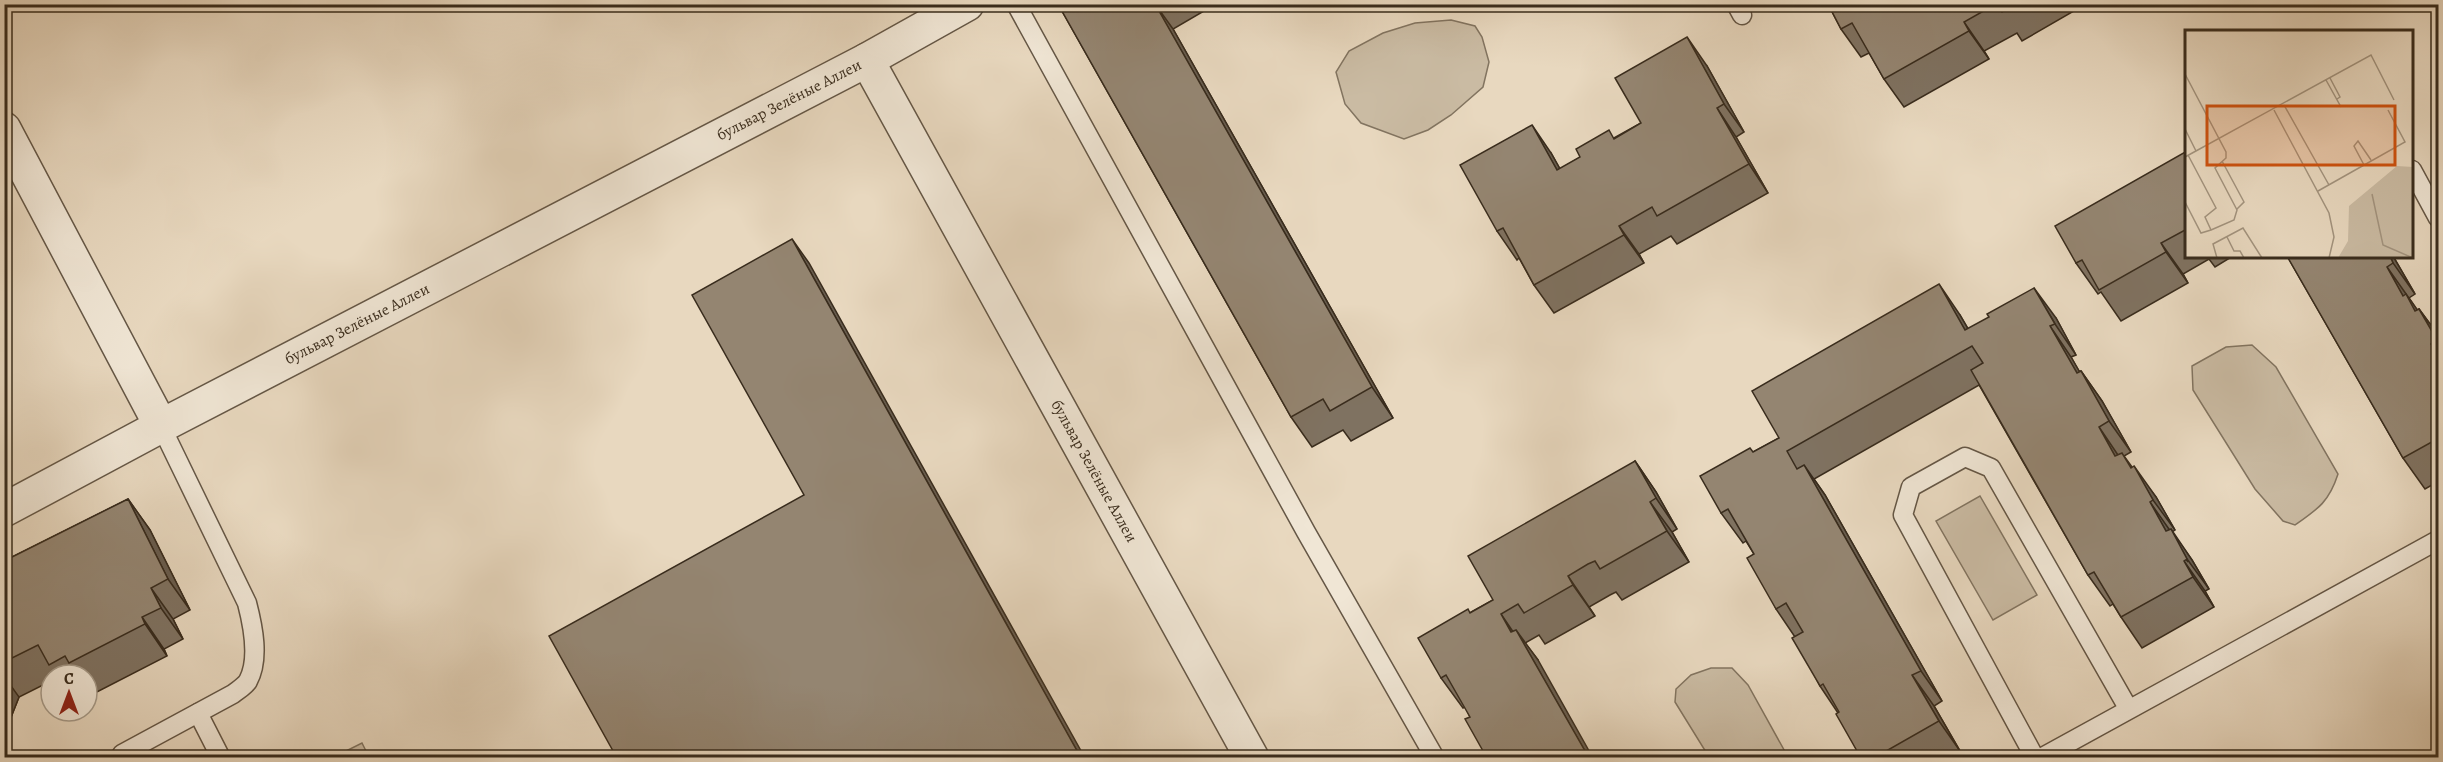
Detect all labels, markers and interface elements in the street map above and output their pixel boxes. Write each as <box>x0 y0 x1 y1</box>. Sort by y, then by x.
inset map <box>2185 30 2413 258</box>
street label: бульвар Зелёные Аллеи <box>713 54 865 146</box>
street label: бульвар Зелёные Аллеи <box>281 278 433 370</box>
street label: бульвар Зелёные Аллеи <box>1046 396 1142 546</box>
north arrow <box>39 663 99 723</box>
text: С <box>64 668 74 690</box>

